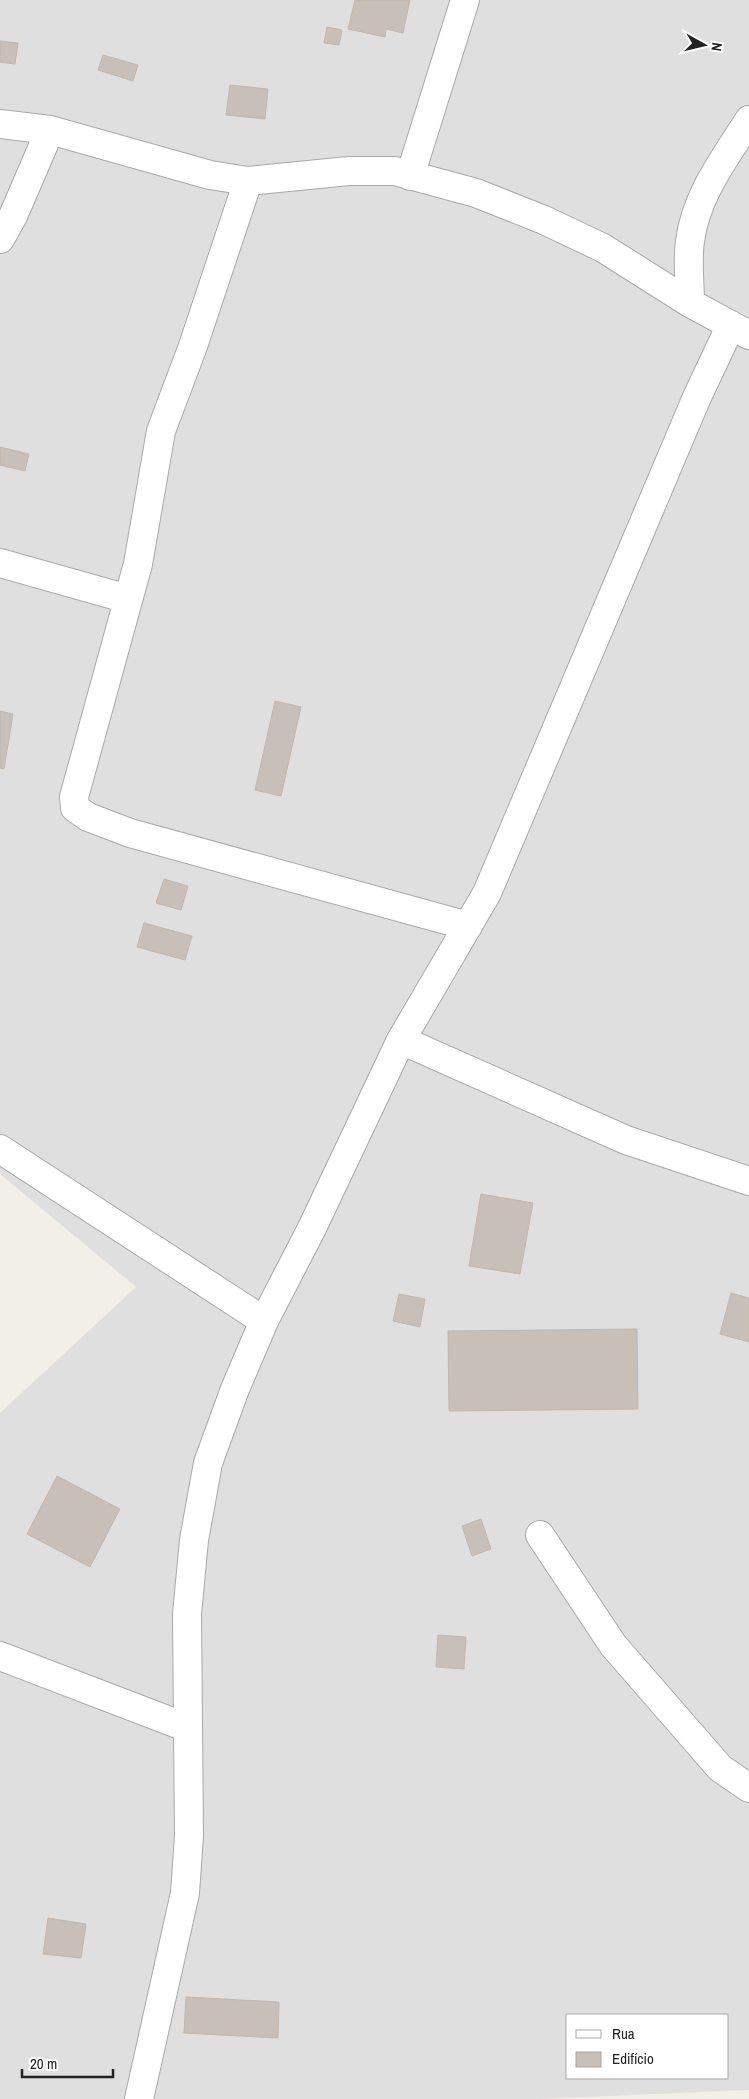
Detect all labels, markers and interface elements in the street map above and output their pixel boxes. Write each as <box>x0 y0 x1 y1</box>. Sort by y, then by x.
north arrow <box>679 20 729 70</box>
text: N <box>707 41 726 52</box>
legend <box>566 2014 729 2079</box>
text: Rua <box>612 2023 635 2044</box>
scale bar <box>22 2046 114 2078</box>
text: Edifício <box>612 2048 654 2069</box>
text: 20 m <box>30 2053 57 2074</box>

